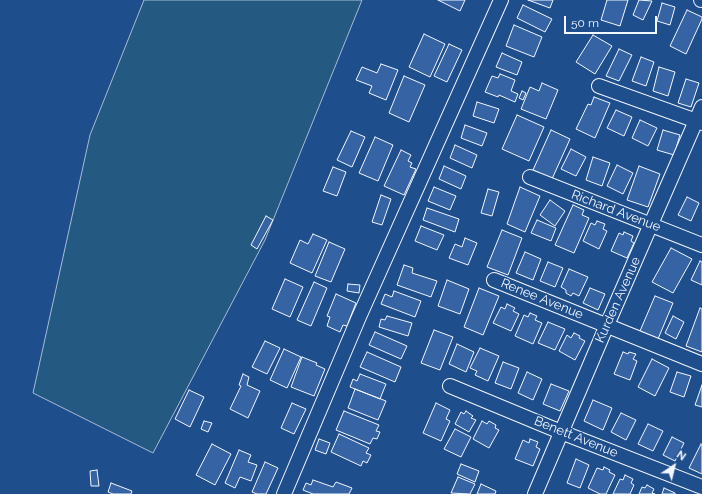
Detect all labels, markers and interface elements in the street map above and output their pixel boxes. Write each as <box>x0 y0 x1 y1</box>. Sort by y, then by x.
scale bar <box>566 8 659 34</box>
text: 50 m <box>571 16 599 30</box>
street label: Richard Avenue <box>569 187 663 235</box>
street label: Kurden Avenue <box>592 255 644 345</box>
street label: Renee Avenue <box>498 275 586 323</box>
street label: Benett Avenue <box>532 413 620 461</box>
north arrow <box>654 446 694 486</box>
text: N <box>674 448 688 463</box>

